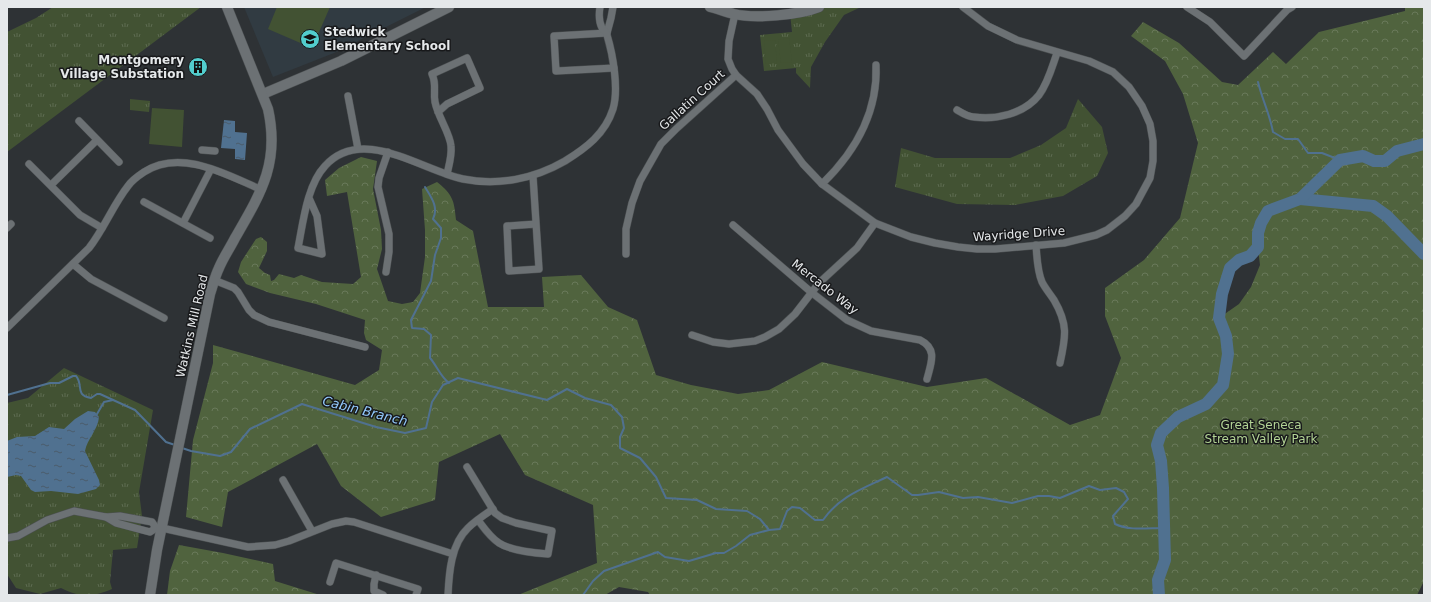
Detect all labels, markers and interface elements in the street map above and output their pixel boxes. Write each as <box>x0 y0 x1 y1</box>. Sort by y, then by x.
place label: Stedwick Elementary School <box>324 25 450 53</box>
school or university icon: Stedwick Elementary School <box>299 28 321 50</box>
place label: Montgomery Village Substation <box>60 53 184 81</box>
building icon: Montgomery Village Substation <box>187 56 209 78</box>
street label: Gallatin Court <box>656 67 728 133</box>
street label: Wayridge Drive <box>972 224 1066 244</box>
street label: Mercado Way <box>789 257 861 317</box>
street label: Watkins Mill Road <box>173 273 211 379</box>
water label: Cabin Branch <box>321 393 409 429</box>
park label: Great Seneca Stream Valley Park <box>1205 418 1317 446</box>

